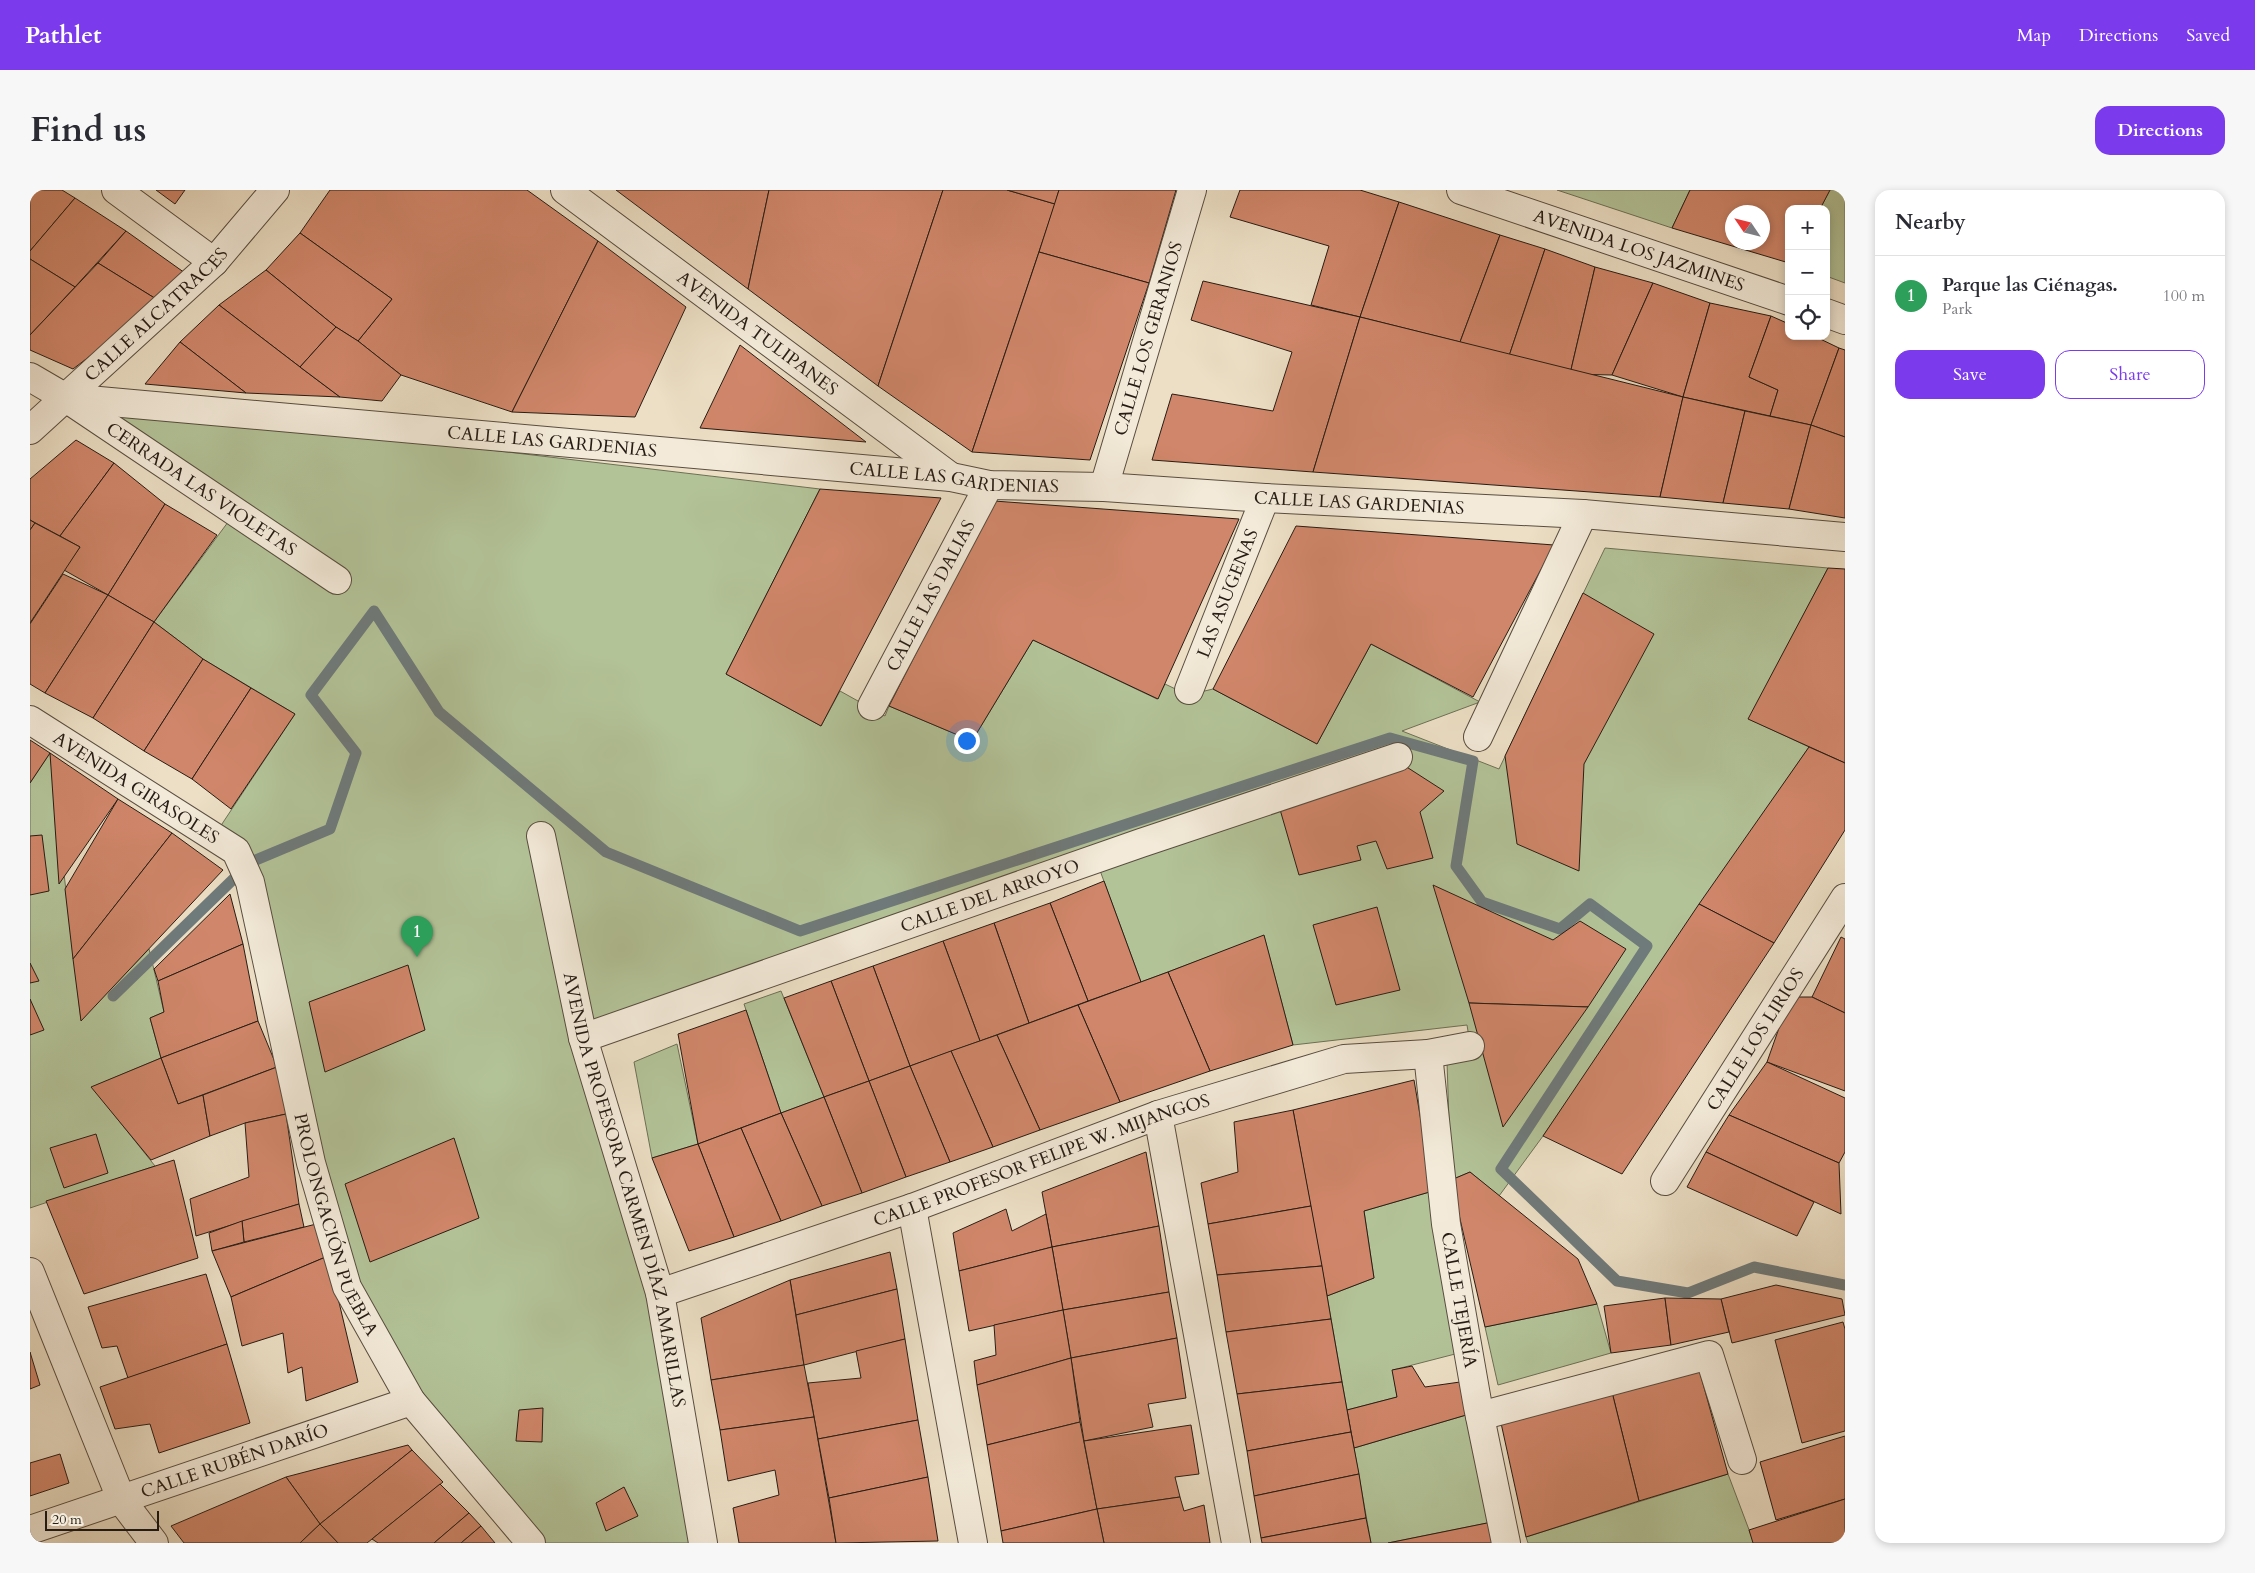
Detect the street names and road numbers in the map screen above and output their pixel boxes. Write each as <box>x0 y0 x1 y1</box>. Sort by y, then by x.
street label: AVENIDA LOS JAZMINES <box>1530 203 1748 298</box>
street label: CALLE LOS GERANIOS <box>1108 238 1189 439</box>
street label: CALLE ALCATRACES <box>79 243 234 387</box>
street label: AVENIDA TULIPANES <box>672 265 843 402</box>
street label: CERRADA LAS VIOLETAS <box>101 417 301 562</box>
street label: CALLE LAS GARDENIAS <box>446 420 658 464</box>
street label: CALLE LAS GARDENIAS <box>848 456 1059 499</box>
street label: CALLE LAS GARDENIAS <box>1253 485 1465 521</box>
street label: CALLE LAS DALIAS <box>881 516 981 676</box>
street label: LAS ASUGENAS <box>1191 525 1265 662</box>
street label: AVENIDA GIRASOLES <box>48 726 224 850</box>
street label: CALLE DEL ARROYO <box>897 853 1083 939</box>
street label: CALLE LOS LIRIOS <box>1701 963 1810 1116</box>
street label: AVENIDA PROFESORA CARMEN DÍAZ AMARILLAS <box>557 970 691 1409</box>
street label: CALLE PROFESOR FELIPE W. MIJANGOS <box>870 1088 1213 1233</box>
street label: PROLONGACIÓN PUEBLA <box>288 1111 384 1341</box>
street label: CALLE TEJERÍA <box>1435 1230 1483 1370</box>
street label: CALLE RUBÉN DARÍO <box>138 1418 332 1505</box>

